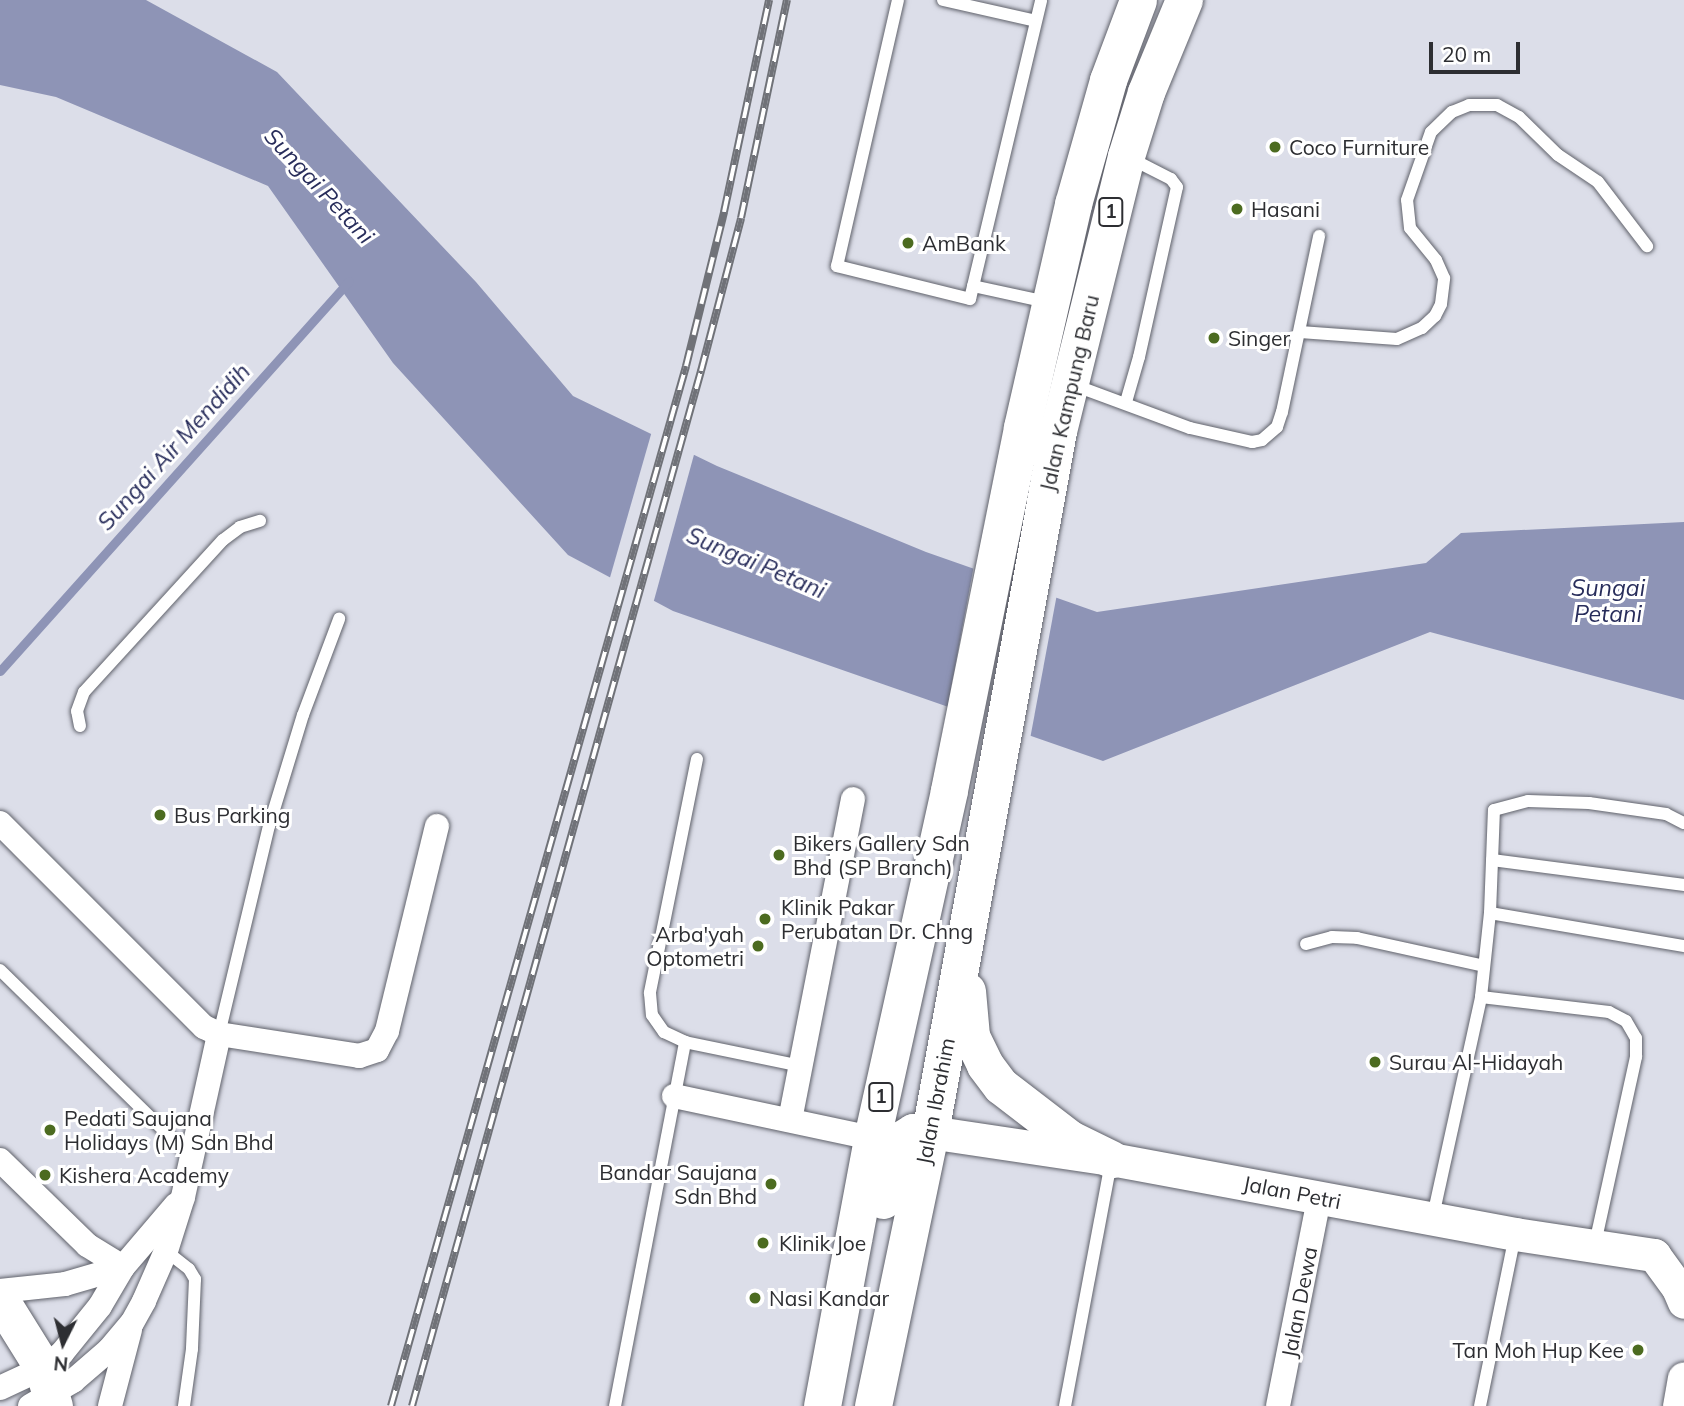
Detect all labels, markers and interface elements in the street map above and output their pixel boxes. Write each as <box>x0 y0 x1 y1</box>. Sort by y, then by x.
scale bar <box>1432 28 1523 72</box>
text: 20 m <box>1442 41 1491 67</box>
water label: Sungai Petani <box>258 122 380 250</box>
place label: Coco Furniture <box>1289 134 1429 160</box>
marker: Coco Furniture <box>1267 139 1283 155</box>
road number: 1 <box>1097 196 1125 228</box>
place label: Hasani <box>1251 196 1320 222</box>
marker: Hasani <box>1229 201 1245 217</box>
place label: AmBank <box>922 230 1006 256</box>
marker: AmBank <box>900 235 916 251</box>
street label: Jalan Kampung Baru <box>1034 292 1104 494</box>
place label: Singer <box>1228 325 1290 351</box>
marker: Singer <box>1206 330 1222 346</box>
water label: Sungai Air Mendidih <box>92 358 256 536</box>
water label: Sungai Petani <box>682 521 830 605</box>
water label: Sungai Petani <box>1571 574 1645 628</box>
place label: Bus Parking <box>174 802 290 828</box>
marker: Bus Parking <box>152 807 168 823</box>
place label: Bikers Gallery Sdn Bhd (SP Branch) <box>793 830 970 880</box>
marker: Bikers Gallery Sdn Bhd (SP Branch) <box>771 847 787 863</box>
place label: Klinik Pakar Perubatan Dr. Chng <box>781 894 973 944</box>
marker: Klinik Pakar Perubatan Dr. Chng <box>755 909 775 929</box>
place label: Arba'yah Optometri <box>646 921 744 971</box>
marker: Arba'yah Optometri <box>750 938 766 954</box>
street label: Jalan Ibrahim <box>910 1035 960 1167</box>
place label: Surau Al-Hidayah <box>1389 1049 1563 1075</box>
marker: Surau Al-Hidayah <box>1367 1054 1383 1070</box>
road number: 1 <box>867 1082 895 1112</box>
place label: Pedati Saujana Holidays (M) Sdn Bhd <box>64 1105 274 1155</box>
marker: Pedati Saujana Holidays (M) Sdn Bhd <box>42 1122 58 1138</box>
place label: Bandar Saujana Sdn Bhd <box>599 1159 757 1209</box>
place label: Kishera Academy <box>59 1162 229 1188</box>
marker: Kishera Academy <box>37 1167 53 1183</box>
street label: Jalan Petri <box>1241 1170 1343 1214</box>
marker: Bandar Saujana Sdn Bhd <box>763 1176 779 1192</box>
place label: Klinik Joe <box>779 1230 866 1256</box>
marker: Klinik Joe <box>753 1233 773 1253</box>
street label: Jalan Dewa <box>1276 1244 1322 1360</box>
place label: Nasi Kandar <box>769 1285 889 1311</box>
marker: Nasi Kandar <box>747 1290 763 1306</box>
north arrow <box>28 1308 98 1378</box>
place label: Tan Moh Hup Kee <box>1453 1337 1624 1363</box>
marker: Tan Moh Hup Kee <box>1630 1342 1646 1358</box>
text: N <box>52 1351 69 1377</box>

